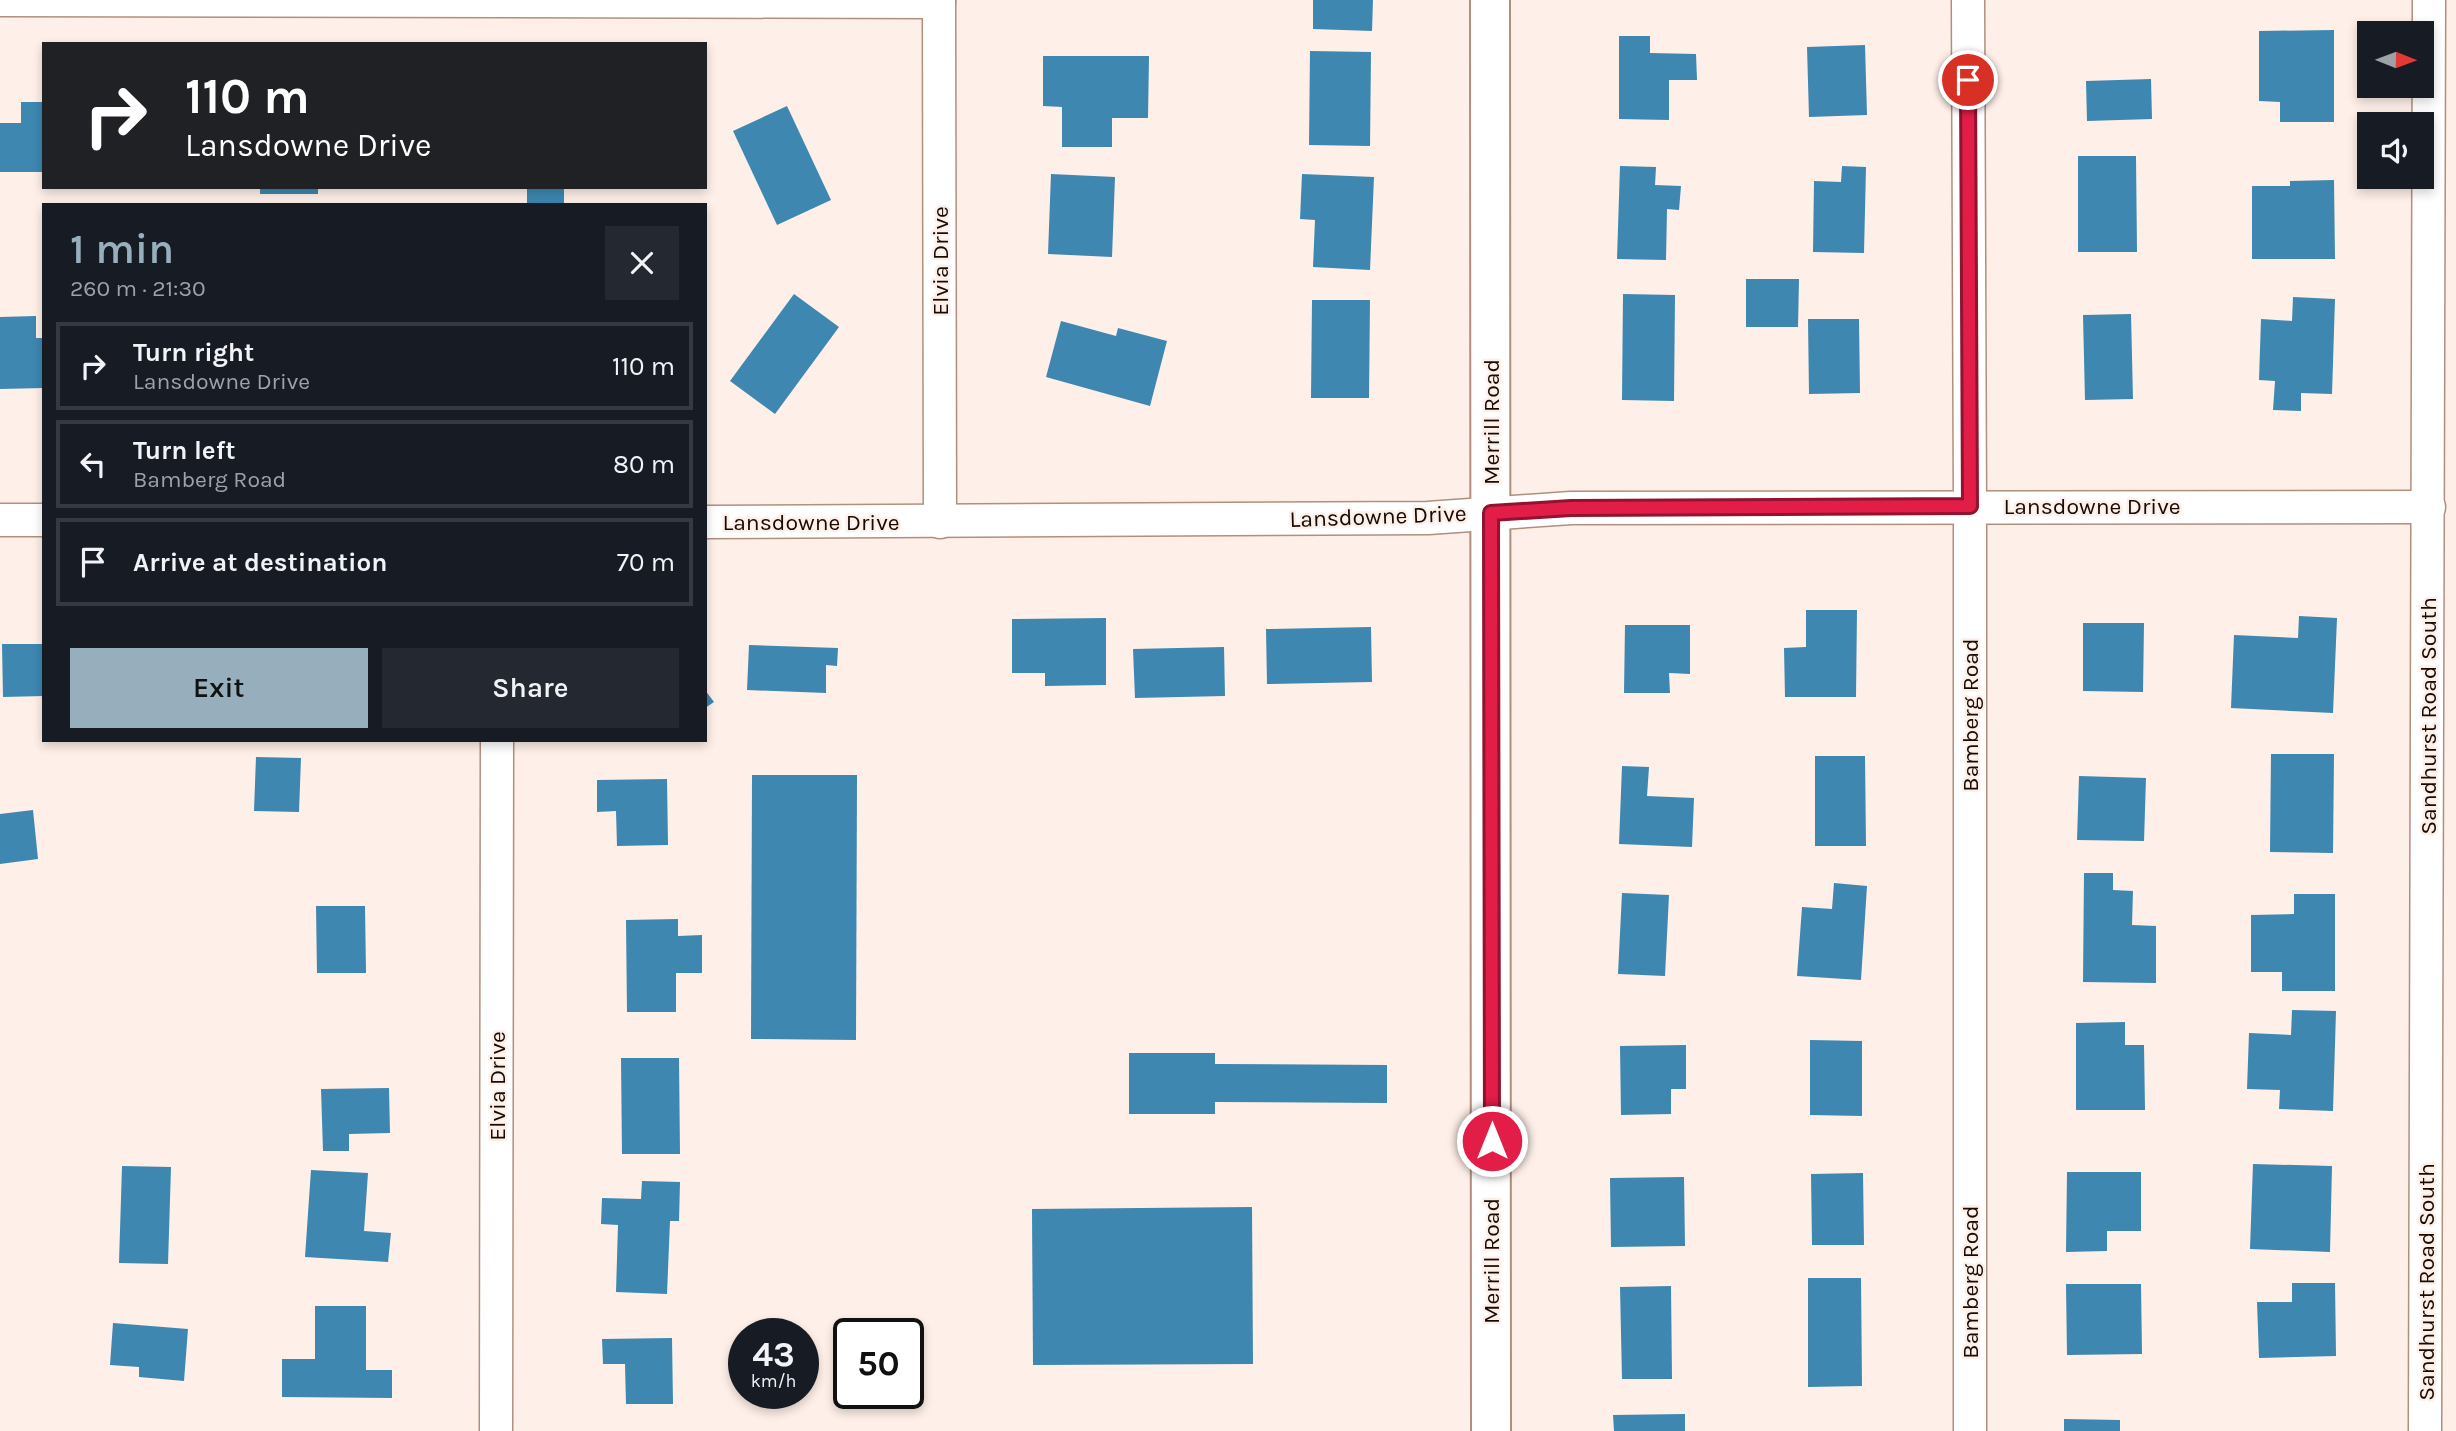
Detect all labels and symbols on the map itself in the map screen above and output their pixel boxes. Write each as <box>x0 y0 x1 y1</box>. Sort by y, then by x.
north arrow <box>2357 21 2434 98</box>
pin <box>1938 50 1998 110</box>
street label: Elvia Drive <box>927 206 954 316</box>
street label: Merrill Road <box>1478 359 1505 485</box>
street label: Lansdowne Drive <box>2003 493 2181 520</box>
street label: Lansdowne Drive <box>1289 500 1467 533</box>
street label: Lansdowne Drive <box>722 509 900 536</box>
street label: Sandhurst Road South <box>2415 597 2442 835</box>
street label: Bamberg Road <box>1957 638 1984 792</box>
street label: Elvia Drive <box>484 1031 511 1141</box>
position arrow <box>1455 1104 1529 1178</box>
street label: Sandhurst Road South <box>2413 1163 2440 1401</box>
street label: Merrill Road <box>1478 1198 1505 1324</box>
street label: Bamberg Road <box>1957 1205 1984 1359</box>
speed limit sign: 50 <box>833 1318 924 1409</box>

